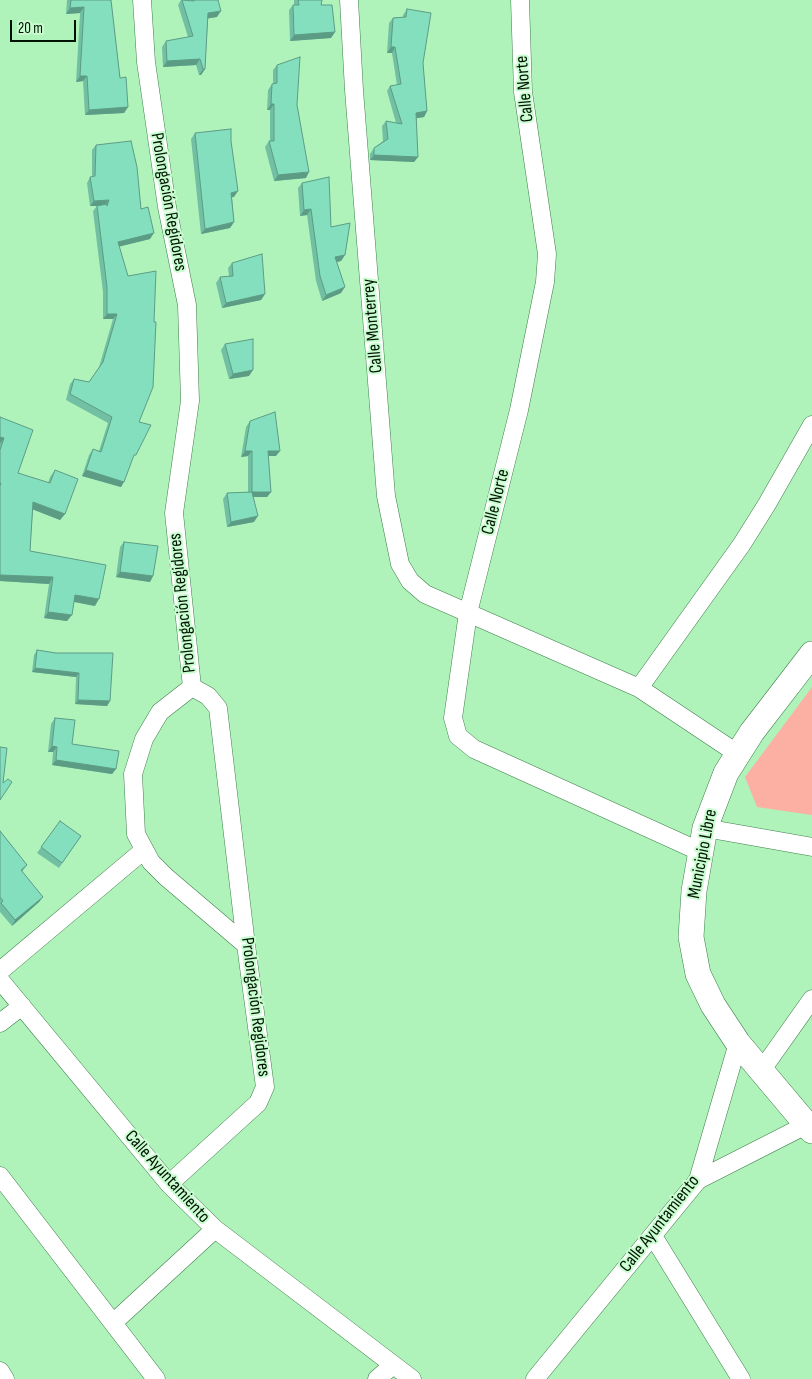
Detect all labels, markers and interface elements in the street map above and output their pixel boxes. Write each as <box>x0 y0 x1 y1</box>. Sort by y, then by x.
scale bar <box>12 10 79 42</box>
text: 20 m <box>18 19 43 38</box>
street label: Calle Norte <box>511 55 539 123</box>
street label: Prolongación Regidores <box>145 131 191 273</box>
street label: Calle Monterrey <box>358 278 388 374</box>
street label: Calle Norte <box>477 467 515 537</box>
street label: Prolongación Regidores <box>165 532 201 674</box>
street label: Municipio Libre <box>684 808 722 900</box>
street label: Prolongación Regidores <box>236 936 274 1078</box>
street label: Calle Ayuntamiento <box>120 1126 214 1228</box>
street label: Calle Ayuntamiento <box>615 1171 705 1277</box>

